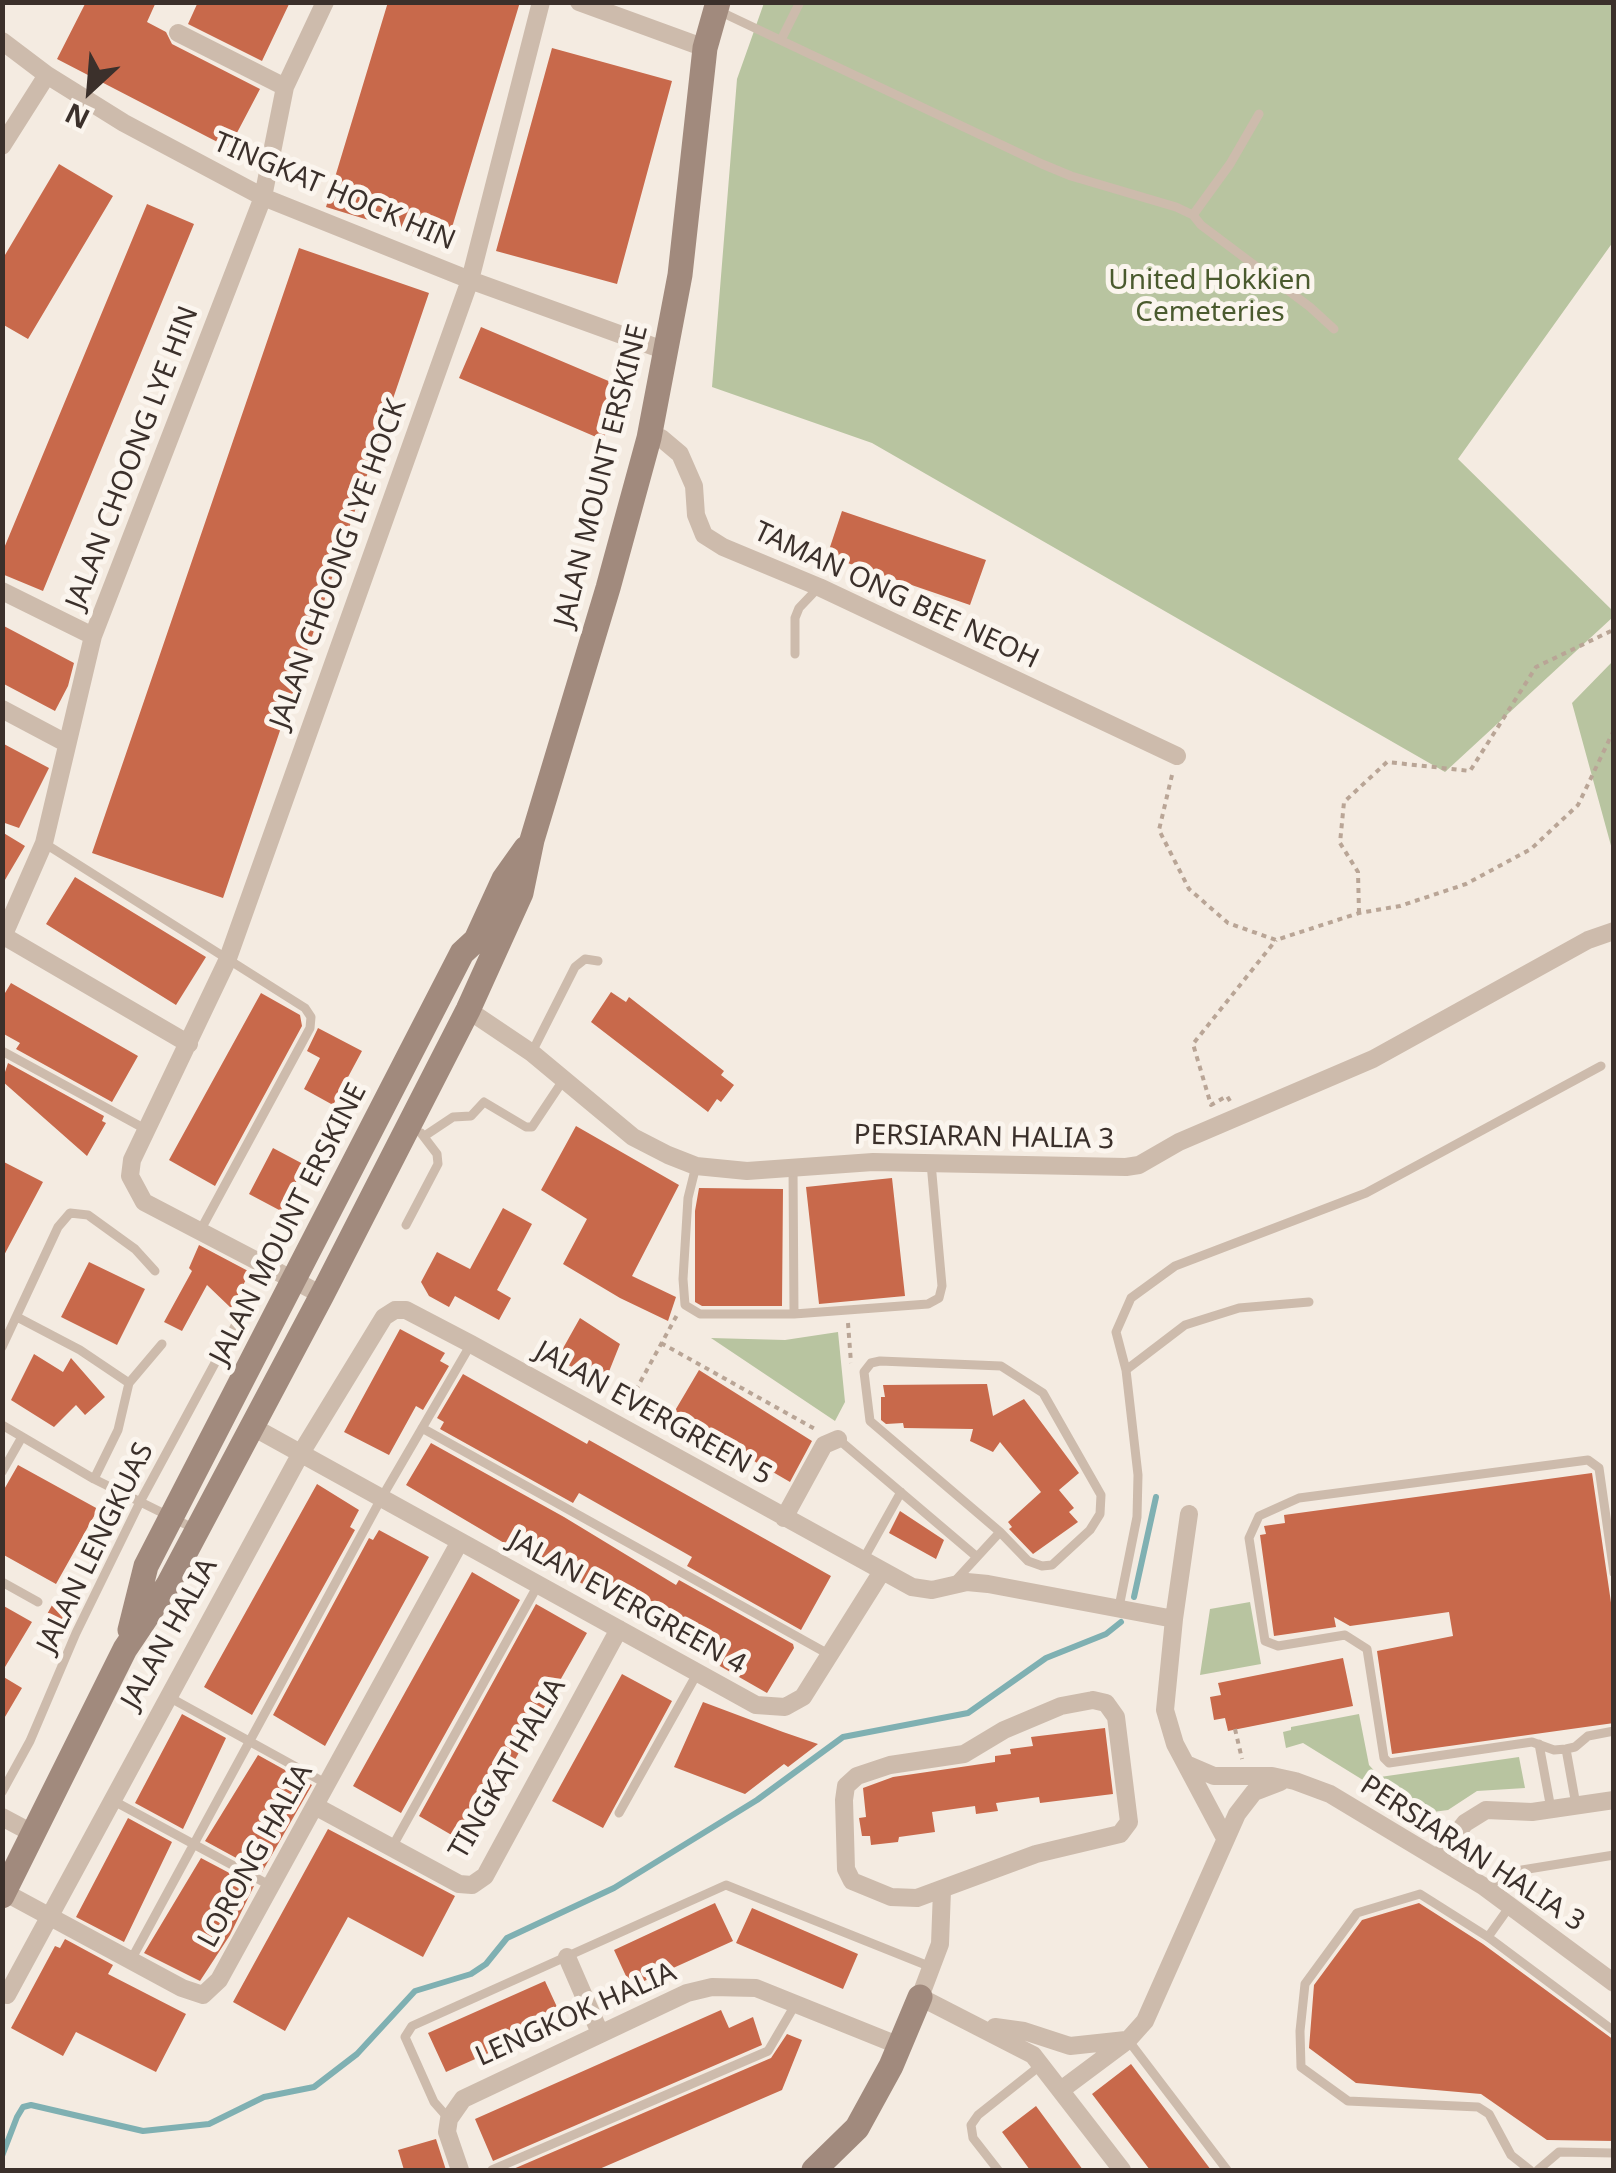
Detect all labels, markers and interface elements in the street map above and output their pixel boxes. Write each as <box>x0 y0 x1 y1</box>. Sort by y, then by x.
north arrow <box>40 40 140 140</box>
text: N <box>58 95 95 139</box>
street label: TINGKAT HOCK HIN <box>208 126 460 258</box>
park label: United Hokkien Cemeteries <box>1108 264 1312 330</box>
street label: JALAN CHOONG LYE HIN <box>60 302 206 614</box>
street label: JALAN MOUNT ERSKINE <box>548 321 656 631</box>
street label: JALAN CHOONG LYE HOCK <box>264 395 414 733</box>
street label: TAMAN ONG BEE NEOH <box>748 515 1044 677</box>
street label: JALAN MOUNT ERSKINE <box>204 1078 374 1370</box>
street label: PERSIARAN HALIA 3 <box>853 1119 1115 1157</box>
street label: JALAN EVERGREEN 5 <box>529 1335 777 1493</box>
street label: JALAN LENGKUAS <box>31 1438 161 1658</box>
street label: JALAN EVERGREEN 4 <box>503 1524 751 1682</box>
street label: JALAN HALIA <box>115 1553 225 1715</box>
street label: TINGKAT HALIA <box>443 1672 573 1866</box>
street label: LORONG HALIA <box>192 1758 320 1954</box>
street label: PERSIARAN HALIA 3 <box>1354 1769 1590 1939</box>
street label: LENGKOK HALIA <box>471 1956 681 2074</box>

